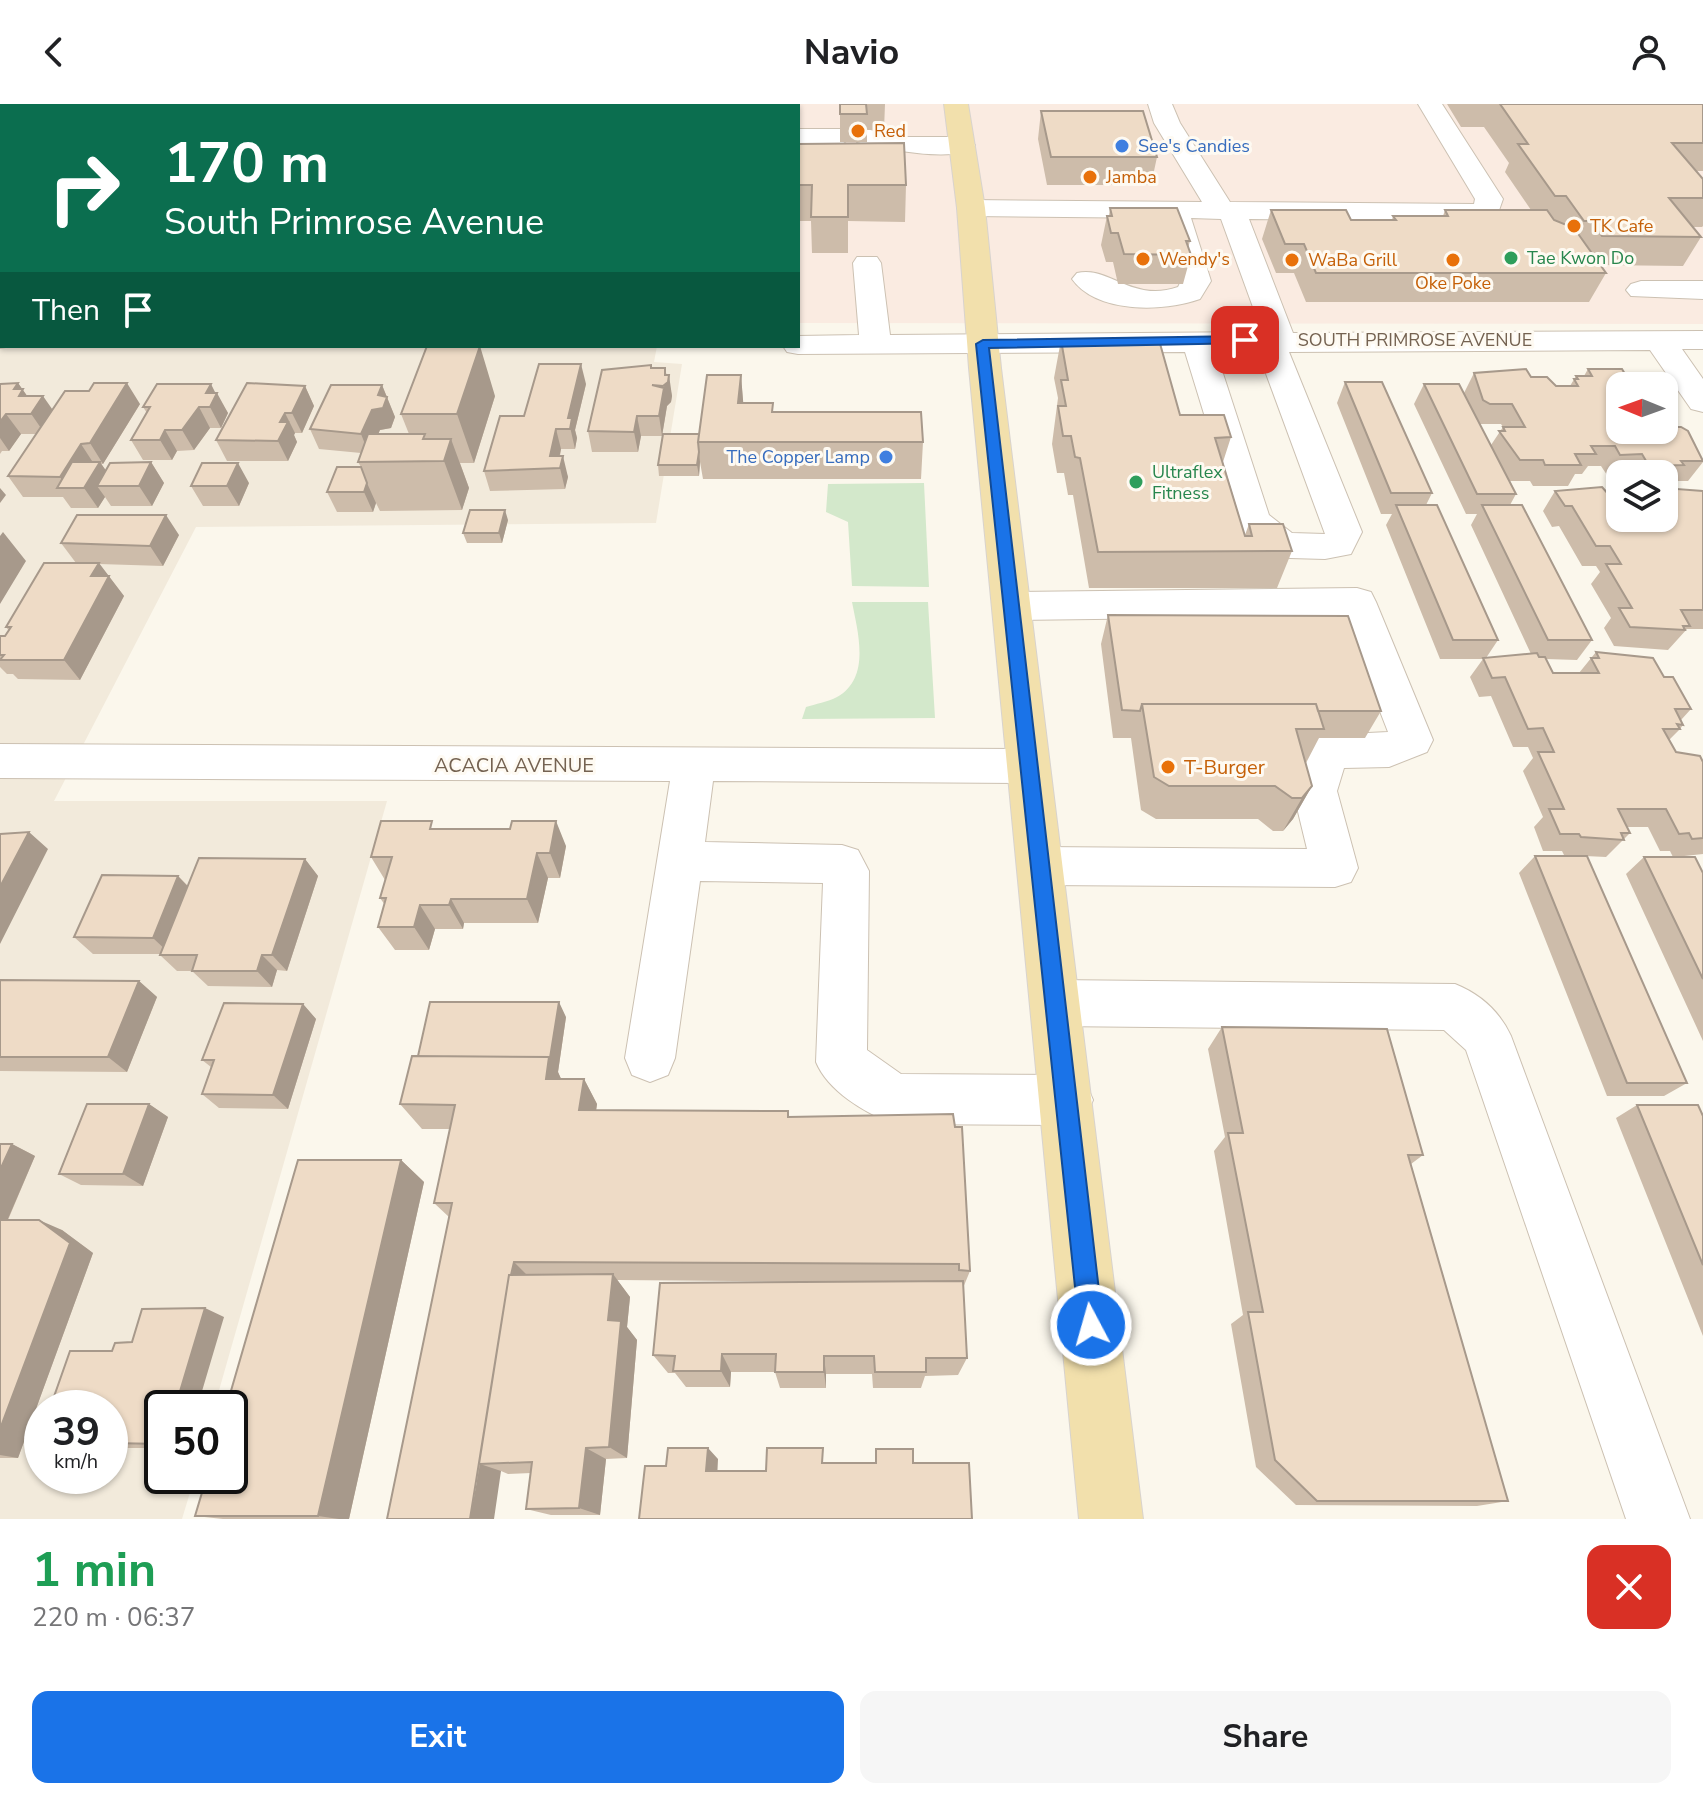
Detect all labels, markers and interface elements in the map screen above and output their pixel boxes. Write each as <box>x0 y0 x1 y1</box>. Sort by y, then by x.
text: Navio <box>804 28 899 77</box>
icon: back <box>32 30 76 74</box>
icon: person <box>1627 30 1671 74</box>
place label: Red <box>874 119 906 143</box>
marker: Red <box>849 122 867 140</box>
text: 170 m <box>164 125 329 202</box>
place label: See's Candies <box>1138 134 1250 158</box>
icon: right <box>32 136 136 240</box>
marker: See's Candies <box>1113 137 1131 155</box>
place label: Jamba <box>1105 165 1157 189</box>
marker: Jamba <box>1081 168 1099 186</box>
text: South Primrose Avenue <box>164 198 544 247</box>
place label: TK Cafe <box>1590 214 1653 238</box>
marker: TK Cafe <box>1565 217 1583 235</box>
place label: Tae Kwon Do <box>1527 246 1634 270</box>
place label: Wendy's <box>1159 247 1230 271</box>
place label: WaBa Grill <box>1308 248 1398 272</box>
marker: Tae Kwon Do <box>1502 249 1520 267</box>
marker: Wendy's <box>1134 250 1152 268</box>
marker: WaBa Grill <box>1283 251 1301 269</box>
marker: Oke Poke <box>1444 251 1462 269</box>
place label: Oke Poke <box>1415 271 1491 295</box>
icon: arrive <box>116 288 160 332</box>
text: Then <box>32 290 100 331</box>
pin <box>1211 306 1279 374</box>
icon: arrive <box>1223 318 1267 362</box>
street label: SOUTH PRIMROSE AVENUE <box>1298 328 1532 352</box>
north arrow <box>1606 372 1678 444</box>
map controls <box>1606 372 1678 532</box>
place label: The Copper Lamp <box>726 445 870 469</box>
marker: The Copper Lamp <box>877 448 895 466</box>
place label: Ultraflex Fitness <box>1152 460 1223 505</box>
button: layers <box>1606 460 1678 532</box>
marker: Ultraflex Fitness <box>1127 473 1145 491</box>
street label: ACACIA AVENUE <box>434 752 594 779</box>
place label: T-Burger <box>1184 754 1265 781</box>
marker: T-Burger <box>1159 758 1177 776</box>
position arrow <box>1049 1283 1133 1367</box>
speed limit sign: 50 <box>144 1390 248 1494</box>
text: 39 <box>52 1405 100 1459</box>
text: km/h <box>54 1448 98 1475</box>
text: 1 min <box>32 1537 156 1603</box>
button: close <box>1587 1545 1671 1629</box>
text: 220 m · 06:37 <box>32 1600 195 1635</box>
button: Exit <box>32 1691 844 1783</box>
button: Share <box>860 1691 1671 1783</box>

